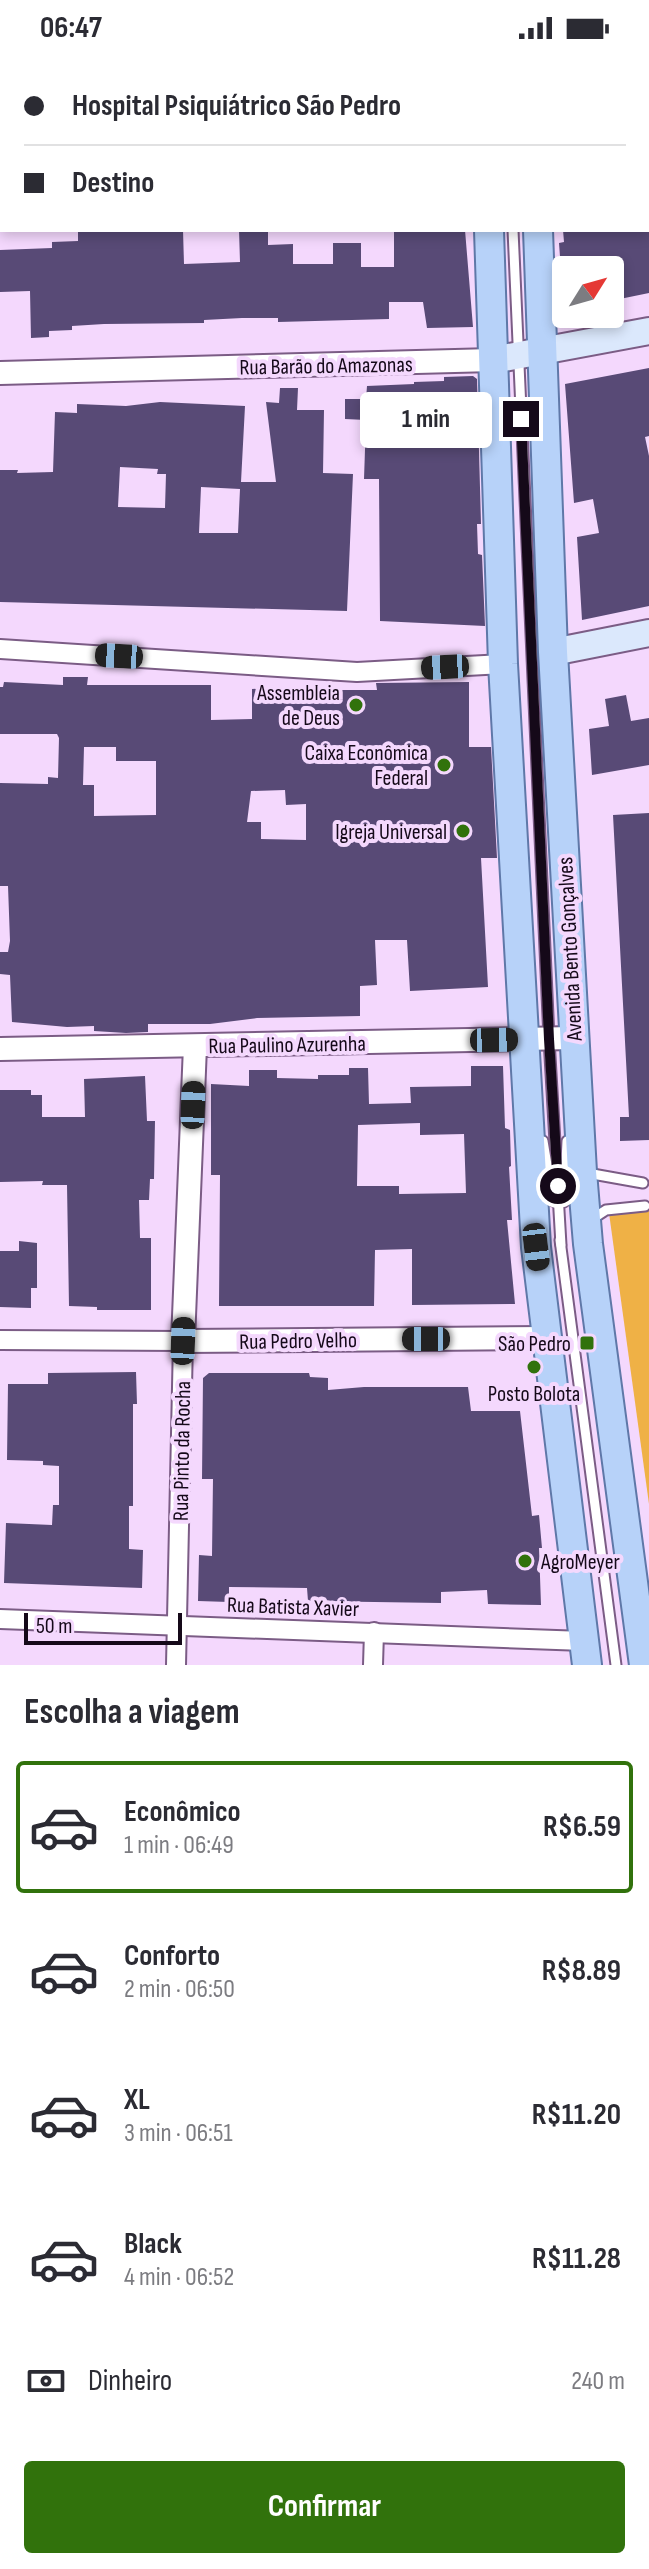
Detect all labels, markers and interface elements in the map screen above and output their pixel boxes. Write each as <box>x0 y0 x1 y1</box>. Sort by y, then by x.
text: 06:47 <box>40 10 102 46</box>
text: Hospital Psiquiátrico São Pedro <box>72 88 401 124</box>
text: Destino <box>72 165 154 201</box>
north arrow <box>552 256 624 328</box>
map controls <box>552 256 624 328</box>
street label: Rua Barão do Amazonas <box>239 351 413 382</box>
callout: 1 min <box>361 391 493 447</box>
route end <box>503 401 539 437</box>
text: 1 min <box>402 404 450 435</box>
car <box>94 643 144 669</box>
car <box>420 654 470 680</box>
place label: Assembleia de Deus <box>256 680 340 732</box>
marker: Assembleia de Deus <box>347 696 365 714</box>
place label: Caixa Econômica Federal <box>305 740 428 792</box>
marker: Caixa Econômica Federal <box>435 756 453 774</box>
place label: Igreja Universal <box>335 819 447 846</box>
marker: Igreja Universal <box>454 822 472 840</box>
street label: Avenida Bento Gonçalves <box>552 856 589 1043</box>
car <box>470 1028 518 1052</box>
street label: Rua Paulino Azurenha <box>208 1031 366 1060</box>
car <box>180 1081 206 1129</box>
route start <box>540 1168 576 1204</box>
car <box>521 1222 551 1272</box>
car <box>170 1317 196 1365</box>
street label: Rua Pedro Velho <box>239 1327 357 1356</box>
car <box>402 1327 450 1351</box>
place label: São Pedro <box>498 1331 571 1358</box>
marker: São Pedro <box>578 1334 596 1352</box>
marker: Posto Bolota <box>525 1358 543 1376</box>
street label: Rua Pinto da Rocha <box>168 1381 197 1521</box>
place label: Posto Bolota <box>488 1381 580 1408</box>
place label: AgroMeyer <box>540 1549 620 1576</box>
marker: AgroMeyer <box>516 1552 534 1570</box>
street label: Rua Batista Xavier <box>226 1592 359 1623</box>
scale bar <box>24 1609 182 1645</box>
text: 50 m <box>36 1613 72 1640</box>
text: Escolha a viagem <box>24 1691 240 1734</box>
icon: car <box>28 1791 100 1863</box>
text: Econômico <box>124 1794 241 1830</box>
text: R$6.59 <box>543 1809 621 1845</box>
text: 1 min · 06:49 <box>124 1830 234 1861</box>
icon: car <box>28 1935 100 2007</box>
text: Conforto <box>124 1938 220 1974</box>
text: R$8.89 <box>542 1953 621 1989</box>
text: 2 min · 06:50 <box>124 1974 235 2005</box>
icon: car <box>28 2079 100 2151</box>
text: XL <box>124 2082 150 2118</box>
text: R$11.20 <box>532 2097 621 2133</box>
text: 3 min · 06:51 <box>124 2118 233 2149</box>
icon: car <box>28 2223 100 2295</box>
text: Black <box>124 2226 182 2262</box>
text: R$11.28 <box>532 2241 621 2277</box>
text: 4 min · 06:52 <box>124 2262 234 2293</box>
icon: cash <box>24 2359 68 2403</box>
text: Dinheiro <box>88 2363 172 2399</box>
text: 240 m <box>571 2366 625 2397</box>
button: Confirmar <box>24 2461 625 2553</box>

